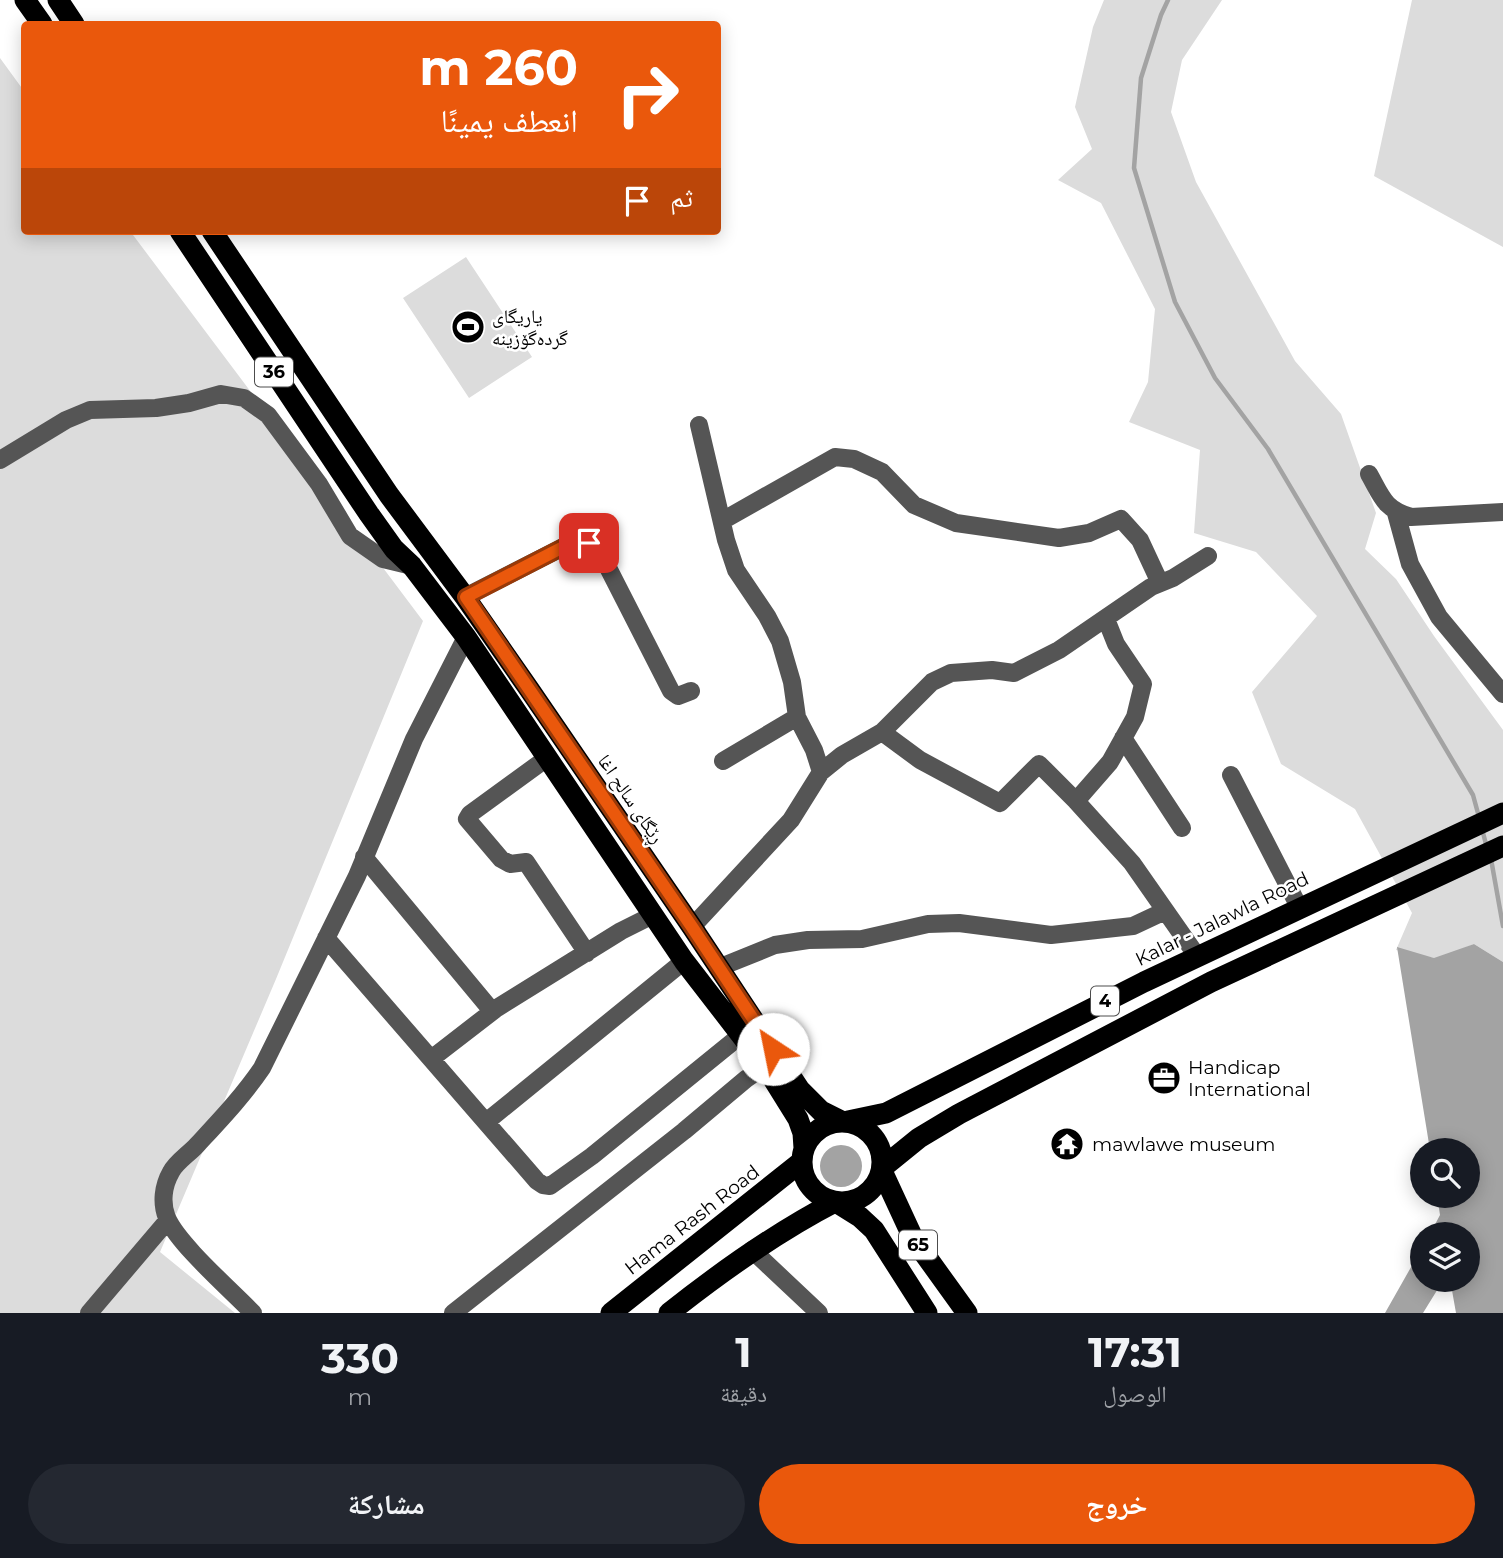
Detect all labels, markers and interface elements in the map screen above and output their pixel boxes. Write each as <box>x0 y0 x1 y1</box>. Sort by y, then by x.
text: 260 m <box>419 38 578 97</box>
icon: right <box>602 49 693 140</box>
text: انعطف يمينًا <box>441 101 578 140</box>
icon: arrive <box>618 182 656 220</box>
text: ثم <box>670 182 693 214</box>
place label: یاریگای گردەگۆزینە <box>492 305 568 350</box>
sports icon: یاریگای گردەگۆزینە <box>449 308 487 346</box>
road number: 36 <box>255 358 293 386</box>
pin <box>559 513 619 573</box>
icon: arrive <box>570 524 608 562</box>
street label: ڕێگای سالح اغا <box>590 750 669 849</box>
street label: Kalar - Jalawla Road <box>1132 867 1312 971</box>
road number: 4 <box>1091 986 1119 1016</box>
position arrow <box>736 1012 810 1086</box>
place label: Handicap International <box>1188 1056 1311 1101</box>
office icon: Handicap International <box>1145 1059 1183 1097</box>
temple icon: mawlawe museum <box>1048 1125 1086 1163</box>
place label: mawlawe museum <box>1092 1133 1275 1156</box>
map controls <box>1410 1138 1480 1292</box>
button: search <box>1410 1138 1480 1208</box>
street label: Hama Rash Road <box>620 1160 764 1280</box>
button: layers <box>1410 1222 1480 1292</box>
road number: 65 <box>899 1230 937 1260</box>
text: 1 <box>735 1326 752 1378</box>
text: 17:31 <box>1088 1326 1182 1378</box>
text: 330 <box>321 1332 399 1384</box>
text: دقيقة <box>720 1380 767 1408</box>
text: الوصول <box>1103 1380 1167 1408</box>
text: m <box>348 1383 372 1411</box>
button: مشاركة <box>28 1464 745 1544</box>
button: خروج <box>759 1464 1475 1544</box>

